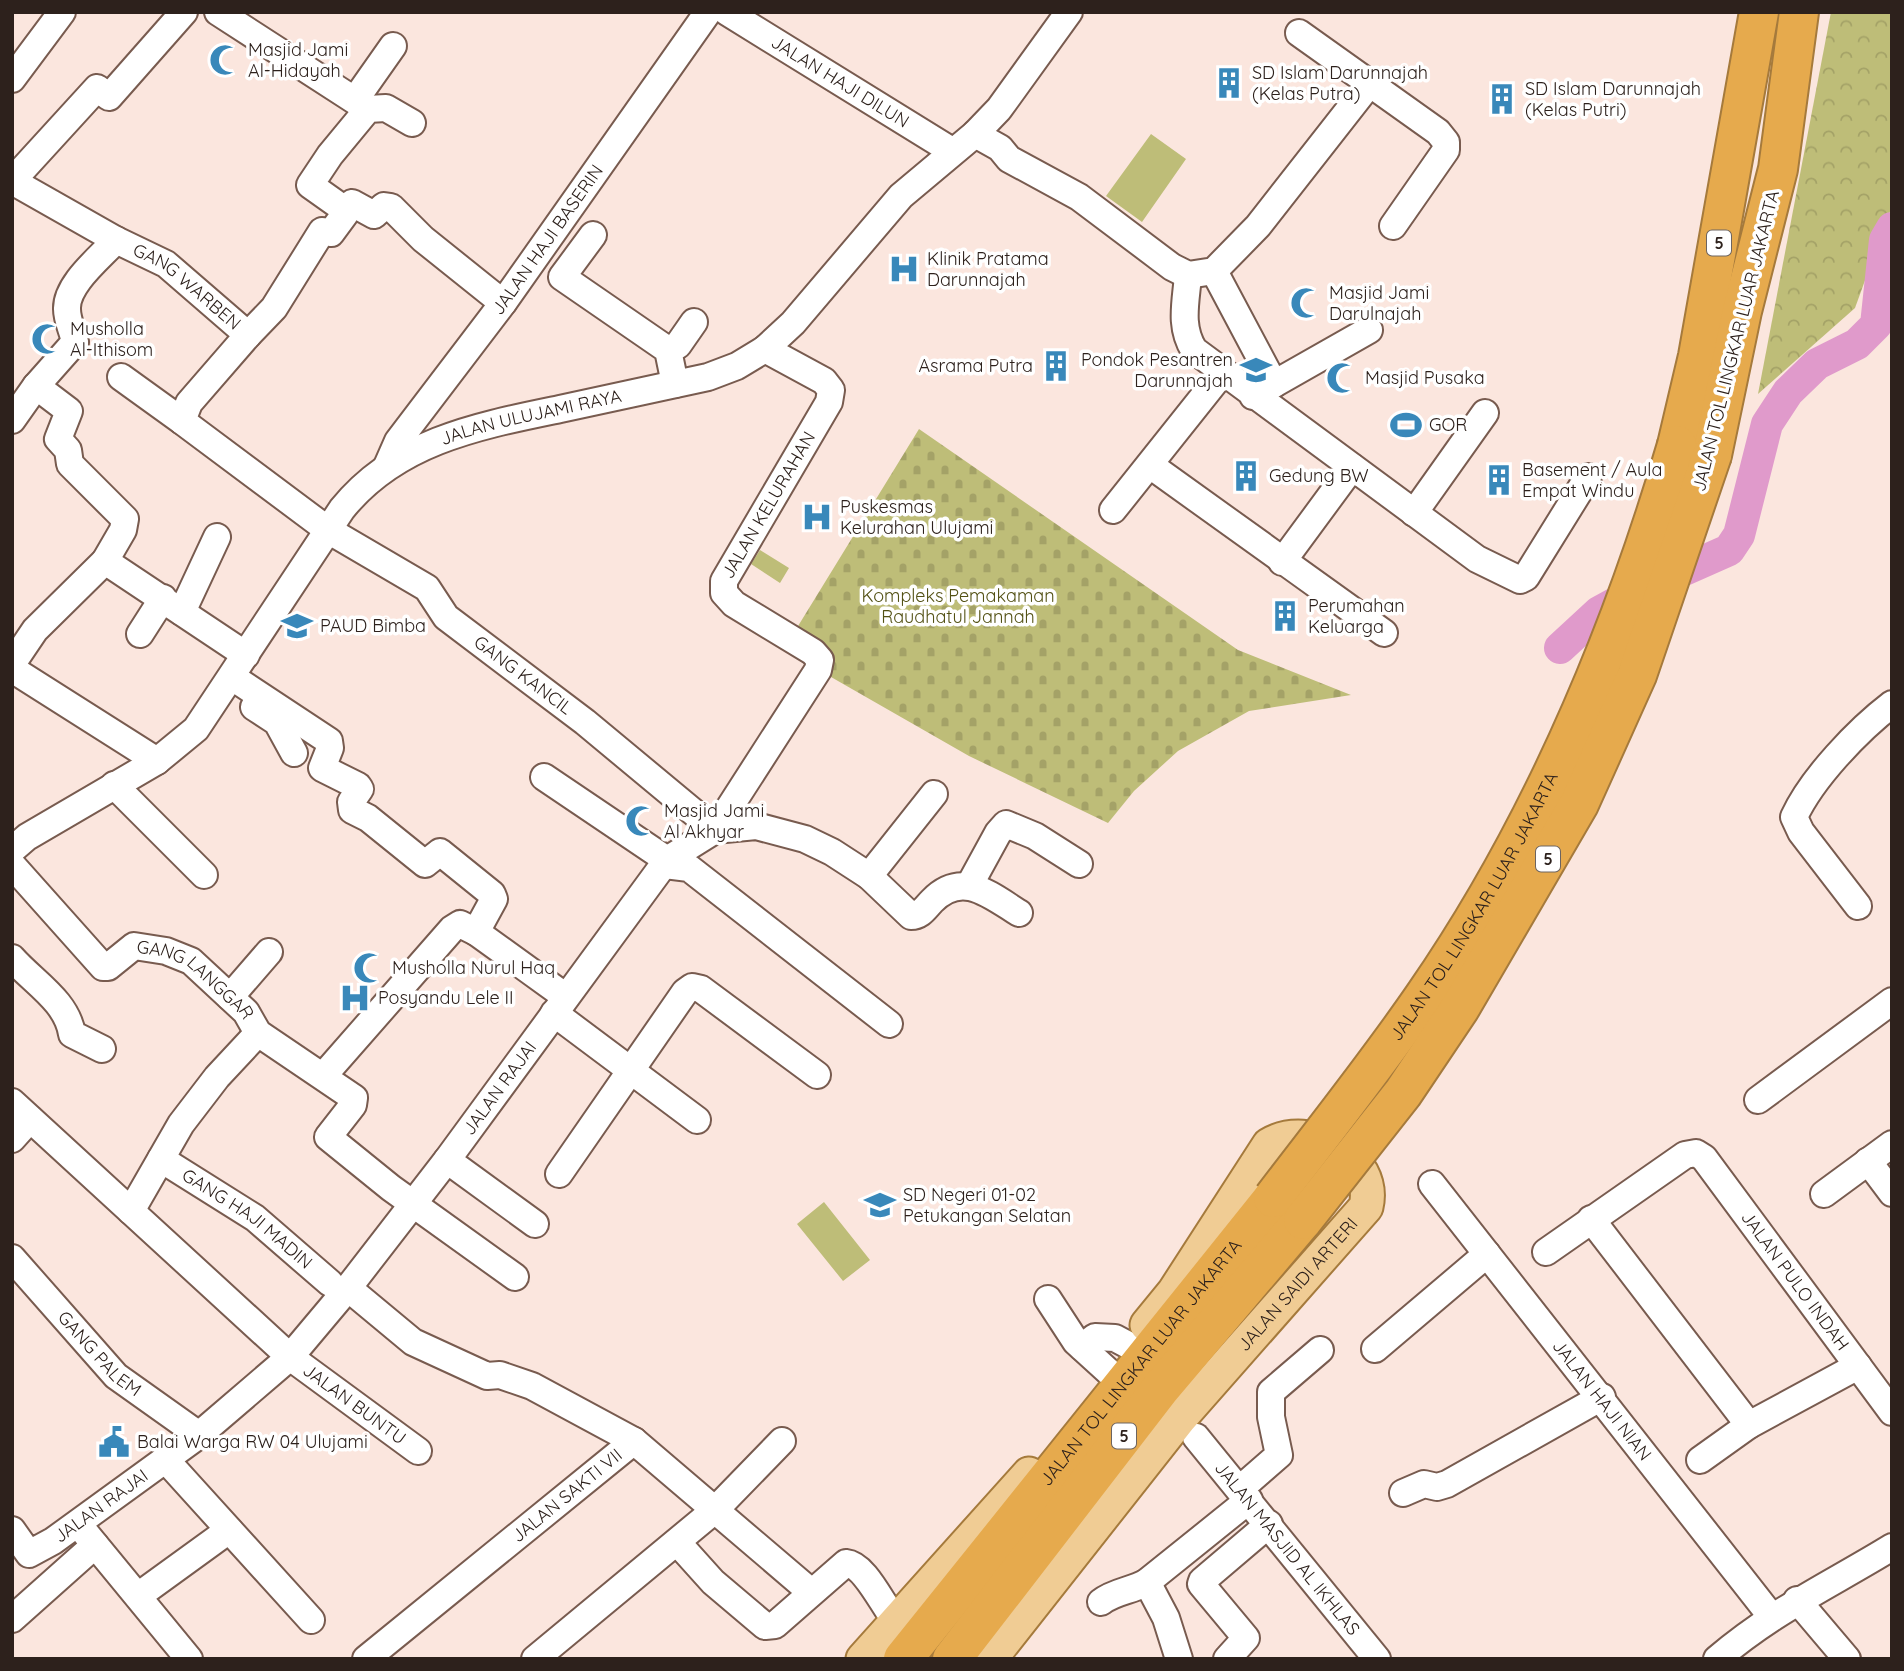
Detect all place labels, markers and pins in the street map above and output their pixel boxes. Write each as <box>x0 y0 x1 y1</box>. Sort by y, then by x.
place label: Masjid Jami Al-Hidayah <box>248 38 348 82</box>
mosque icon: Masjid Jami Al-Hidayah <box>208 43 242 77</box>
place label: SD Islam Darunnajah (Kelas Putra) <box>1252 61 1428 105</box>
building icon: SD Islam Darunnajah (Kelas Putra) <box>1212 66 1246 100</box>
place label: SD Islam Darunnajah (Kelas Putri) <box>1525 77 1701 121</box>
building icon: SD Islam Darunnajah (Kelas Putri) <box>1485 82 1519 116</box>
place label: Klinik Pratama Darunnajah <box>927 247 1049 291</box>
hospital icon: Klinik Pratama Darunnajah <box>887 252 921 286</box>
place label: Masjid Jami Darulnajah <box>1329 281 1429 325</box>
mosque icon: Masjid Jami Darulnajah <box>1289 286 1323 320</box>
place label: Musholla Al-Ithisom <box>70 317 153 361</box>
mosque icon: Musholla Al-Ithisom <box>30 322 64 356</box>
place label: Pondok Pesantren Darunnajah <box>1081 348 1233 392</box>
building icon: Asrama Putra <box>1039 349 1073 383</box>
school or university icon: Pondok Pesantren Darunnajah <box>1239 353 1273 387</box>
place label: Asrama Putra <box>918 354 1033 377</box>
mosque icon: Masjid Pusaka <box>1325 361 1359 395</box>
place label: Masjid Pusaka <box>1365 366 1485 389</box>
sports icon: GOR <box>1389 408 1423 442</box>
place label: GOR <box>1429 413 1467 436</box>
place label: Basement / Aula Empat Windu <box>1522 458 1662 502</box>
building icon: Gedung BW <box>1229 459 1263 493</box>
building icon: Basement / Aula Empat Windu <box>1482 463 1516 497</box>
place label: Gedung BW <box>1269 464 1369 487</box>
place label: Puskesmas Kelurahan Ulujami <box>840 495 993 539</box>
hospital icon: Puskesmas Kelurahan Ulujami <box>800 500 834 534</box>
place label: Perumahan Keluarga <box>1308 594 1405 638</box>
building icon: Perumahan Keluarga <box>1268 599 1302 633</box>
school or university icon: PAUD Bimba <box>280 609 314 643</box>
place label: PAUD Bimba <box>320 614 426 637</box>
place label: Masjid Jami Al Akhyar <box>664 799 764 843</box>
mosque icon: Masjid Jami Al Akhyar <box>624 804 658 838</box>
mosque icon: Musholla Nurul Haq <box>352 951 386 985</box>
place label: Musholla Nurul Haq <box>392 956 555 979</box>
hospital icon: Posyandu Lele II <box>338 981 372 1015</box>
place label: Posyandu Lele II <box>378 986 514 1009</box>
place label: SD Negeri 01-02 Petukangan Selatan <box>903 1183 1071 1227</box>
school or university icon: SD Negeri 01-02 Petukangan Selatan <box>863 1188 897 1222</box>
public building icon: Balai Warga RW 04 Ulujami <box>97 1425 131 1459</box>
place label: Balai Warga RW 04 Ulujami <box>137 1430 368 1453</box>

